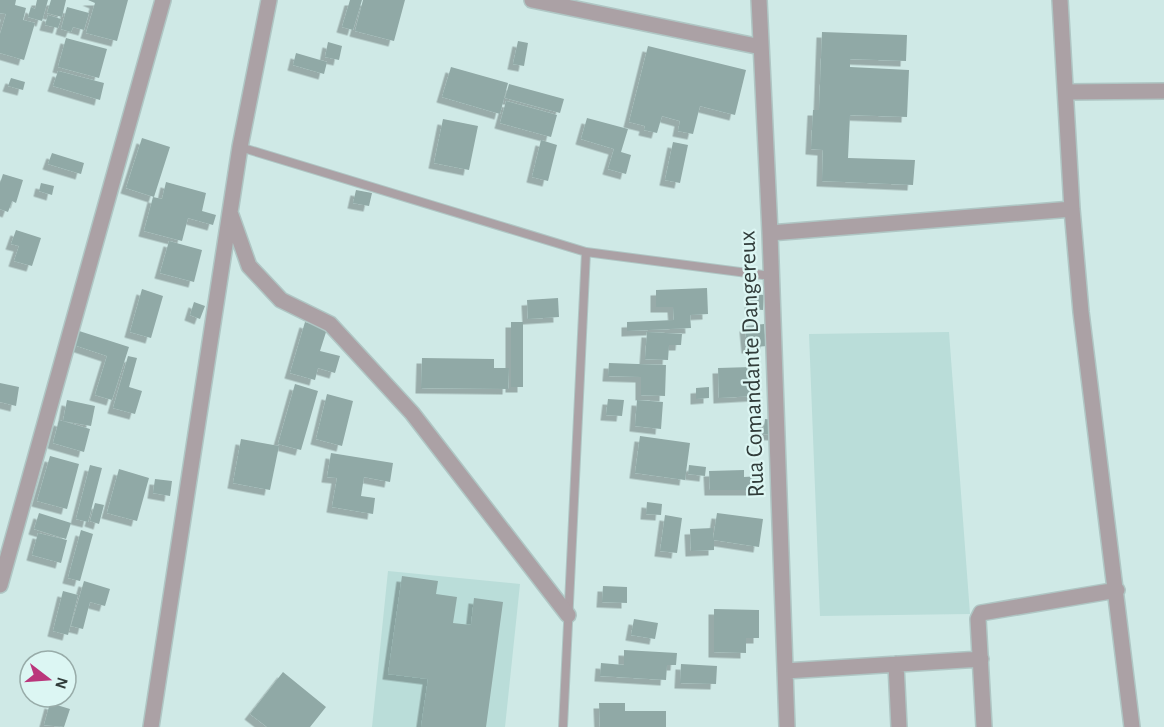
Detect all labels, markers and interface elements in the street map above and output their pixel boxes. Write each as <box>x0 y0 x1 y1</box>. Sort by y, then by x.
street label: Rua Comandante Dangereux <box>735 230 769 498</box>
north arrow <box>18 649 78 709</box>
text: N <box>52 675 71 691</box>

